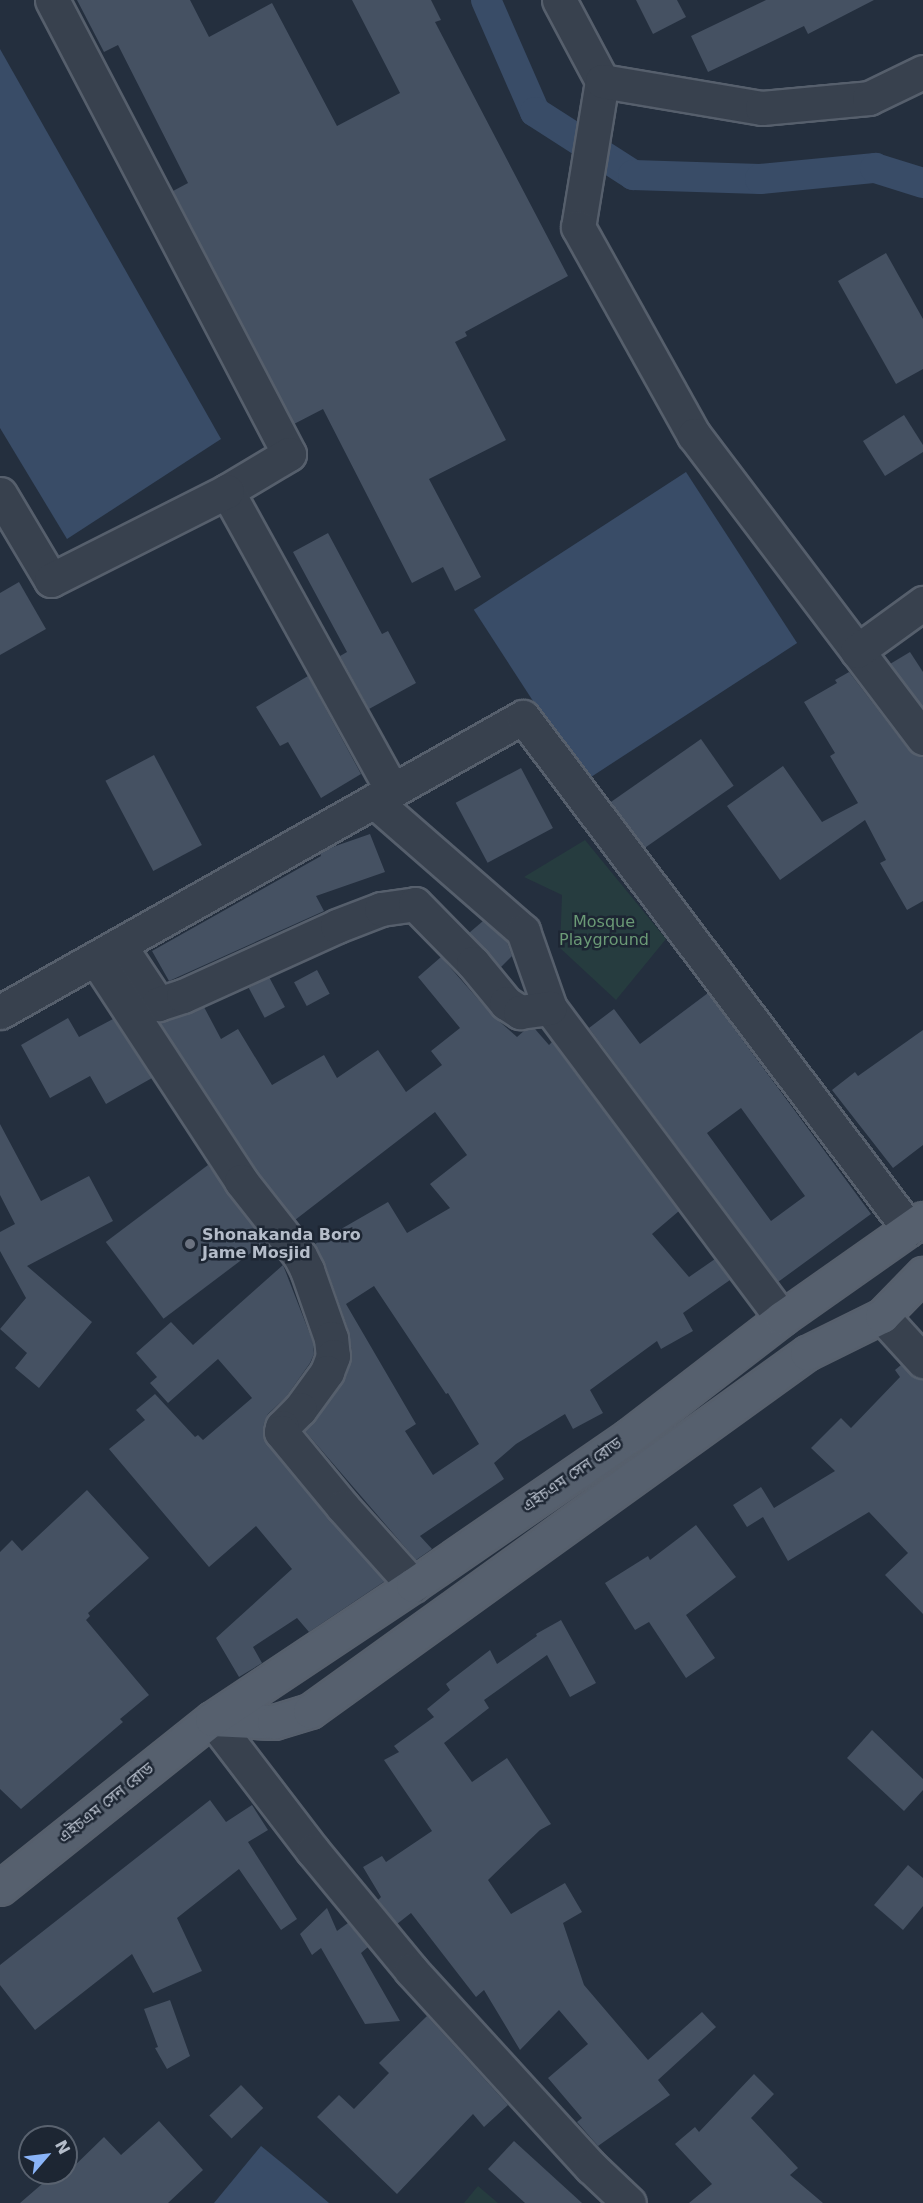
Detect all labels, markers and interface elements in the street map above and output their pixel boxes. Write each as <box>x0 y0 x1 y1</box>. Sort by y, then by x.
park label: Mosque Playground <box>559 912 649 950</box>
place label: Shonakanda Boro Jame Mosjid <box>202 1225 361 1263</box>
marker: Shonakanda Boro Jame Mosjid <box>183 1237 197 1251</box>
street label: এইচএম সেন রোড <box>519 1434 625 1516</box>
street label: এইচএম সেন রোড <box>55 1759 157 1847</box>
north arrow <box>18 2125 78 2185</box>
text: N <box>51 2137 74 2158</box>

